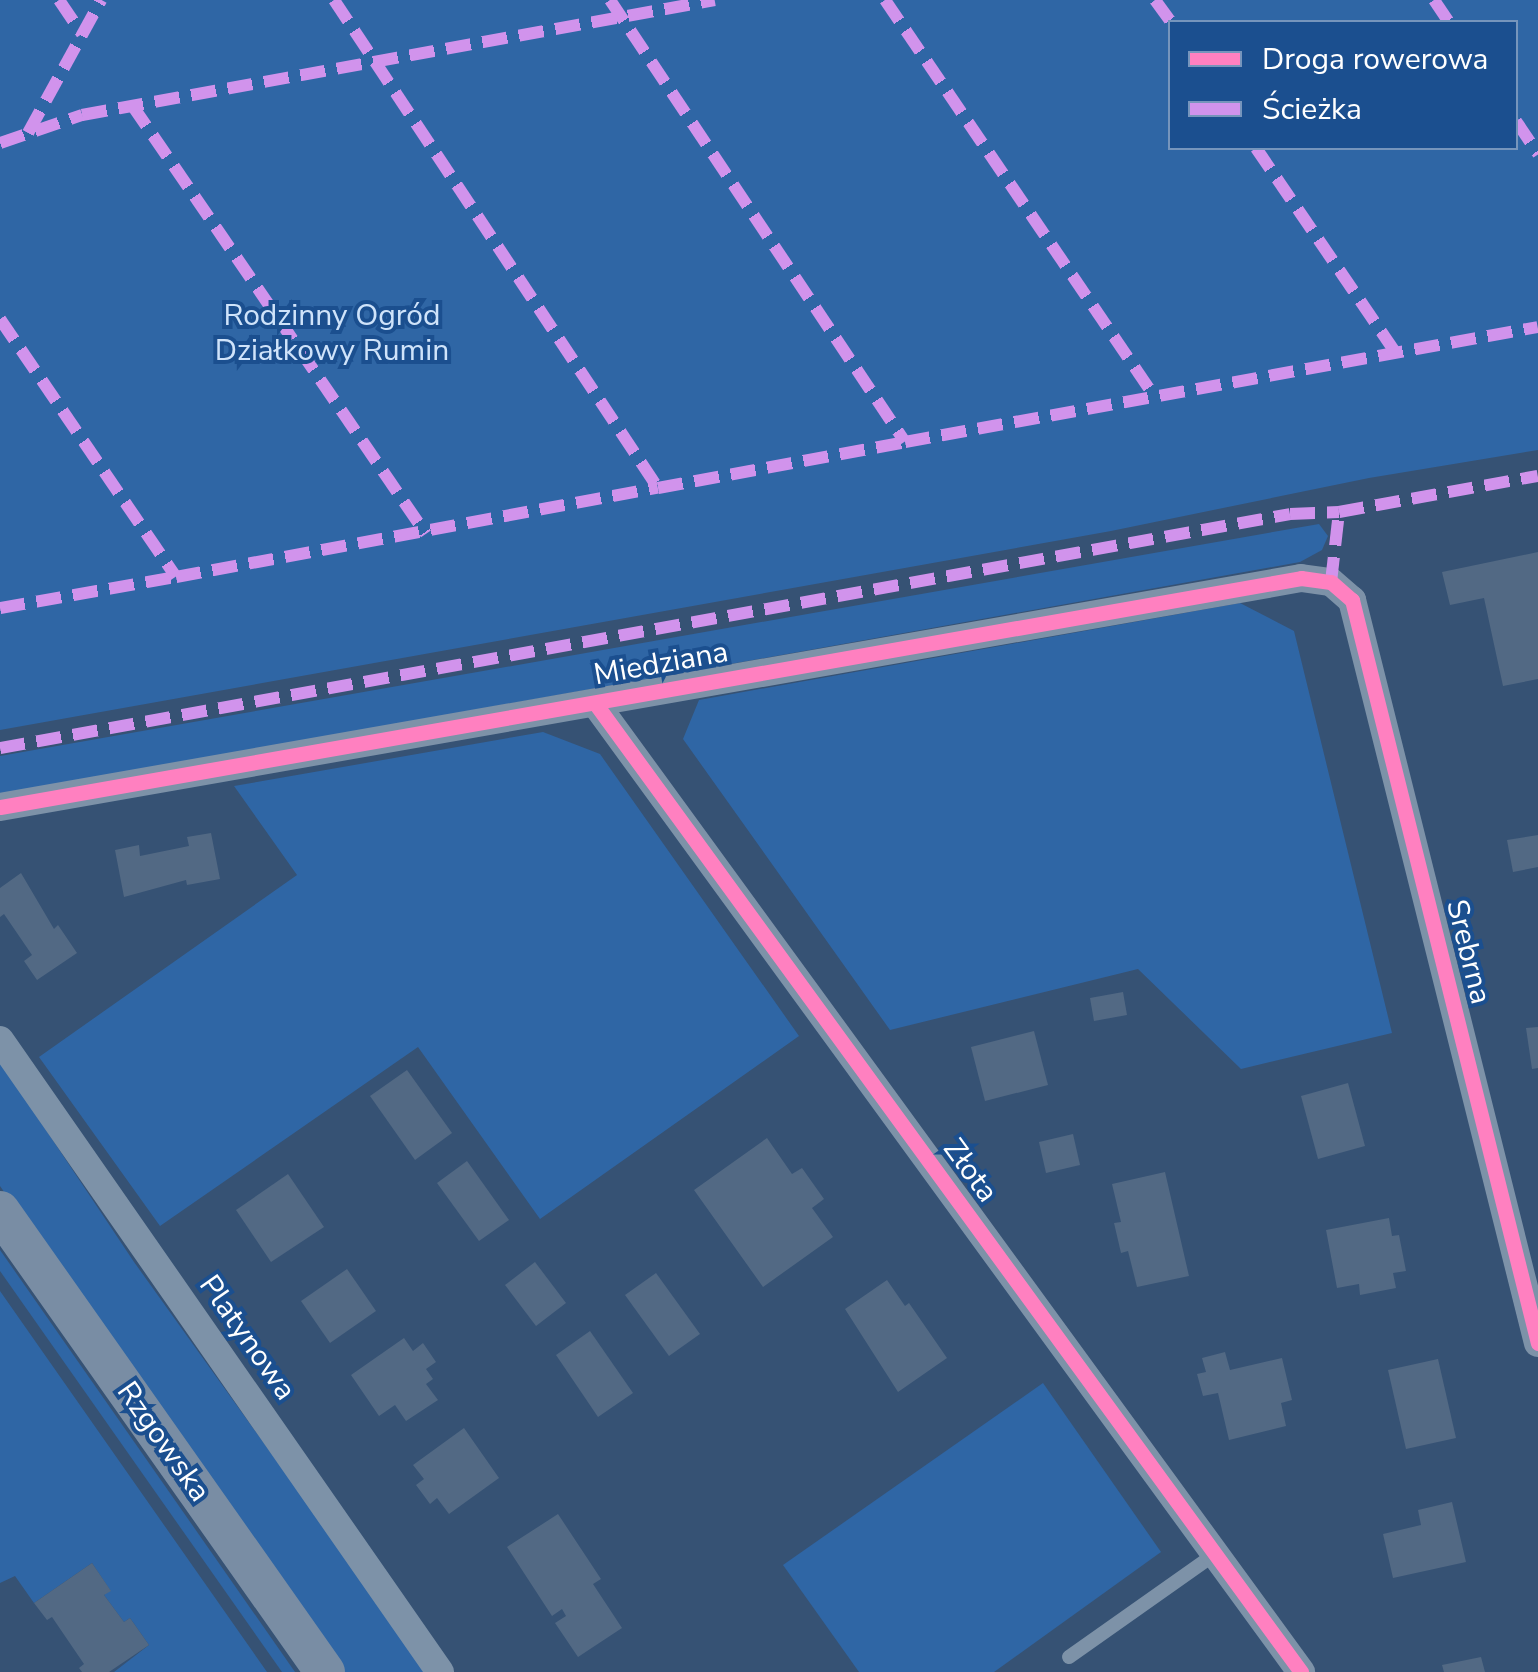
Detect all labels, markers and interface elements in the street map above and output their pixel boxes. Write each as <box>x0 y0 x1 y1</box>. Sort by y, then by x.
legend <box>1168 20 1518 150</box>
text: Droga rowerowa <box>1262 39 1489 80</box>
text: Ścieżka <box>1262 89 1362 130</box>
park label: Rodzinny Ogród Działkowy Rumin <box>215 298 449 368</box>
street label: Miedziana <box>591 634 731 694</box>
street label: Srebrna <box>1438 896 1498 1008</box>
street label: Złota <box>935 1132 1005 1210</box>
street label: Platynowa <box>191 1269 303 1407</box>
street label: Rzgowska <box>109 1375 217 1509</box>

